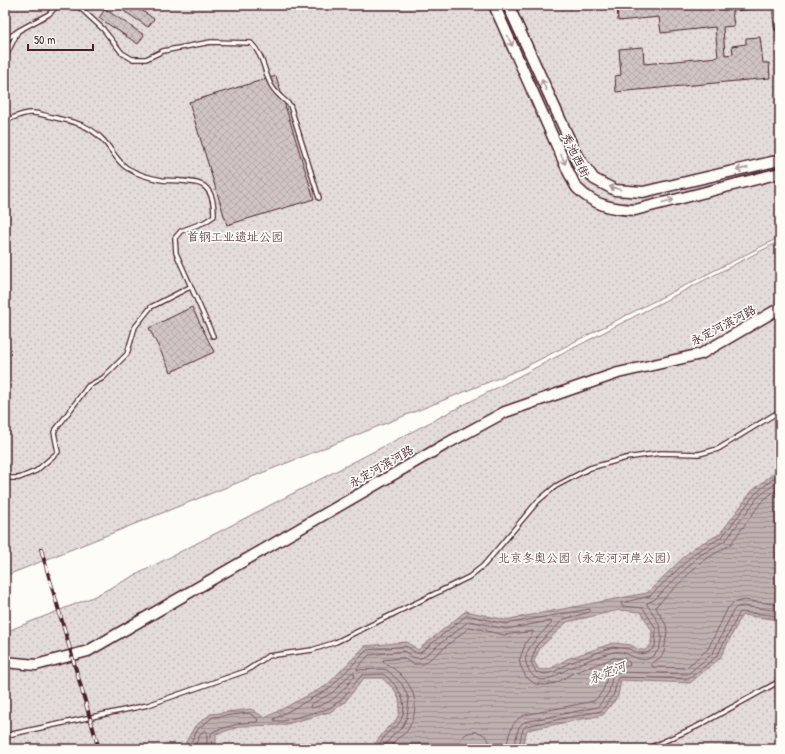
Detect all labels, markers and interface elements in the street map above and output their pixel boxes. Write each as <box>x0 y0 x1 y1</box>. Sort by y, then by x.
scale bar <box>28 26 93 52</box>
text: 50 m <box>34 31 55 48</box>
one-way arrow <box>507 34 514 46</box>
one-way arrow <box>540 79 547 91</box>
street label: 秀池西街 <box>558 130 594 180</box>
one-way arrow <box>560 153 567 165</box>
one-way arrow <box>736 165 749 173</box>
one-way arrow <box>609 184 622 191</box>
one-way arrow <box>661 197 674 205</box>
park label: 首钢工业遗址公园 <box>187 228 283 245</box>
street label: 永定河滨河路 <box>687 301 759 349</box>
street label: 永定河滨河路 <box>346 441 416 491</box>
park label: 北京冬奥公园（永定河河岸公园） <box>498 549 678 566</box>
water label: 永定河 <box>586 656 630 687</box>

